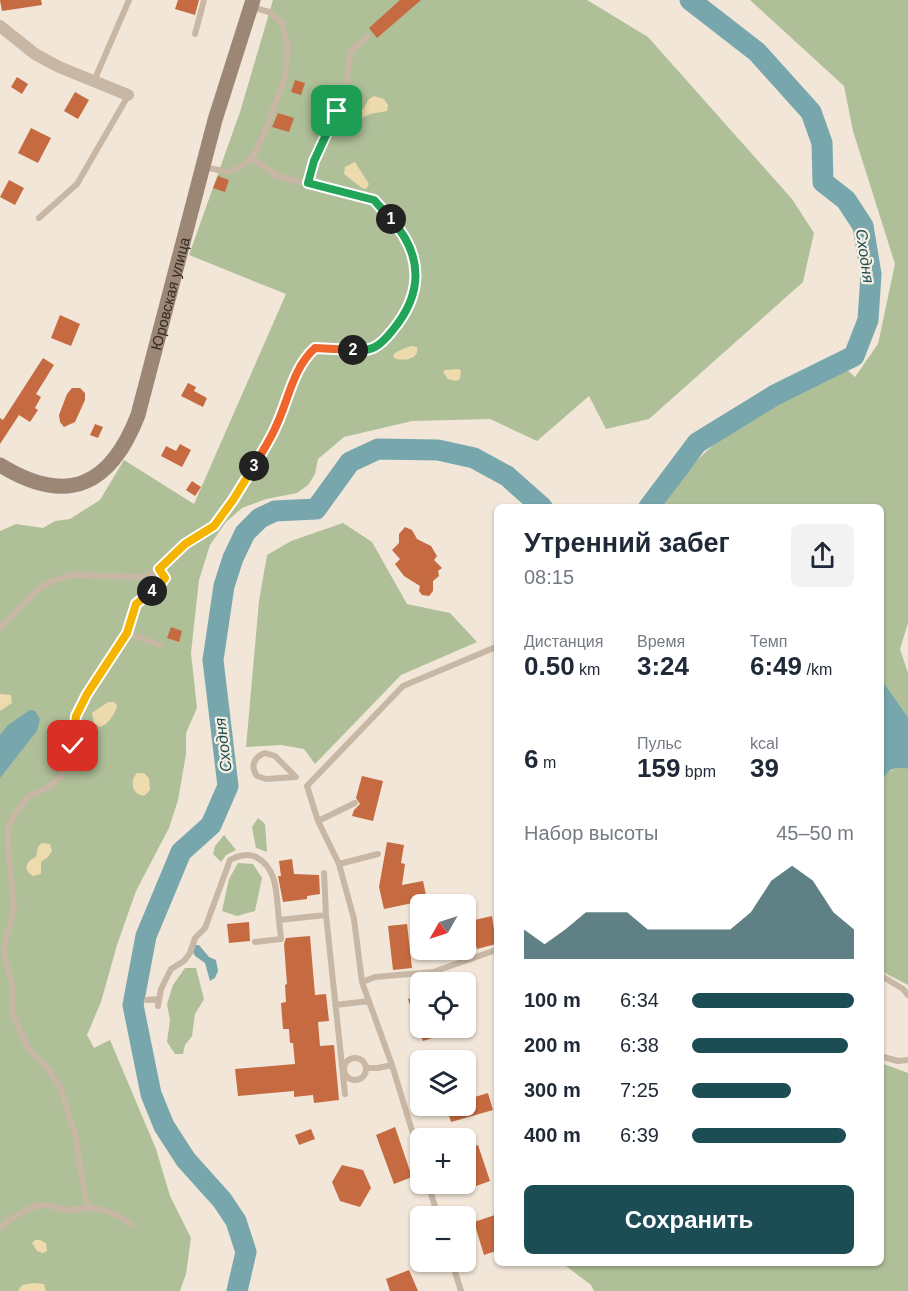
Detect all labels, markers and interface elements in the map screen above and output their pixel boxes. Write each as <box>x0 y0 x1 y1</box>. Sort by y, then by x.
pin <box>311 85 362 136</box>
icon: arrive <box>320 94 353 127</box>
pin: 1 <box>376 204 406 234</box>
text: 1 <box>387 210 395 227</box>
water label: Сходня <box>853 228 877 285</box>
street label: Юровская улица <box>147 235 193 352</box>
pin: 2 <box>338 335 368 365</box>
text: 2 <box>349 341 357 358</box>
pin: 3 <box>239 451 269 481</box>
text: 3 <box>250 457 258 474</box>
button: share <box>791 524 854 587</box>
text: Утренний забег <box>524 528 730 558</box>
text: 08:15 <box>524 566 574 588</box>
pin: 4 <box>137 576 167 606</box>
text: 4 <box>148 582 156 599</box>
text: Дистанция <box>524 633 603 650</box>
text: Время <box>637 633 685 650</box>
text: Темп <box>750 633 787 650</box>
text: 0.50 <box>524 651 575 681</box>
text: 3:24 <box>637 651 689 681</box>
text: 6:49 <box>750 651 802 681</box>
text: km <box>575 661 600 678</box>
text: /km <box>802 661 832 678</box>
water label: Сходня <box>211 716 235 773</box>
pin <box>47 720 98 771</box>
icon: check <box>56 729 89 762</box>
text: Пульс <box>637 735 682 752</box>
text: kcal <box>750 735 778 752</box>
text: 6 <box>524 744 538 774</box>
text: 159 <box>637 753 680 783</box>
text: 39 <box>750 753 779 783</box>
text: m <box>538 754 556 771</box>
text: bpm <box>680 763 716 780</box>
text: Набор высоты <box>524 822 658 844</box>
text: 45–50 m <box>776 822 854 844</box>
north arrow <box>410 894 476 960</box>
map controls <box>410 894 476 1272</box>
button: locate <box>410 972 476 1038</box>
text: 100 m <box>524 989 581 1011</box>
text: 6:34 <box>620 989 659 1011</box>
text: 200 m <box>524 1034 581 1056</box>
text: 6:38 <box>620 1034 659 1056</box>
button: layers <box>410 1050 476 1116</box>
text: 300 m <box>524 1079 581 1101</box>
text: 7:25 <box>620 1079 659 1101</box>
text: 400 m <box>524 1124 581 1146</box>
text: 6:39 <box>620 1124 659 1146</box>
button: + <box>410 1128 476 1194</box>
button: Сохранить <box>524 1185 854 1254</box>
button: − <box>410 1206 476 1272</box>

